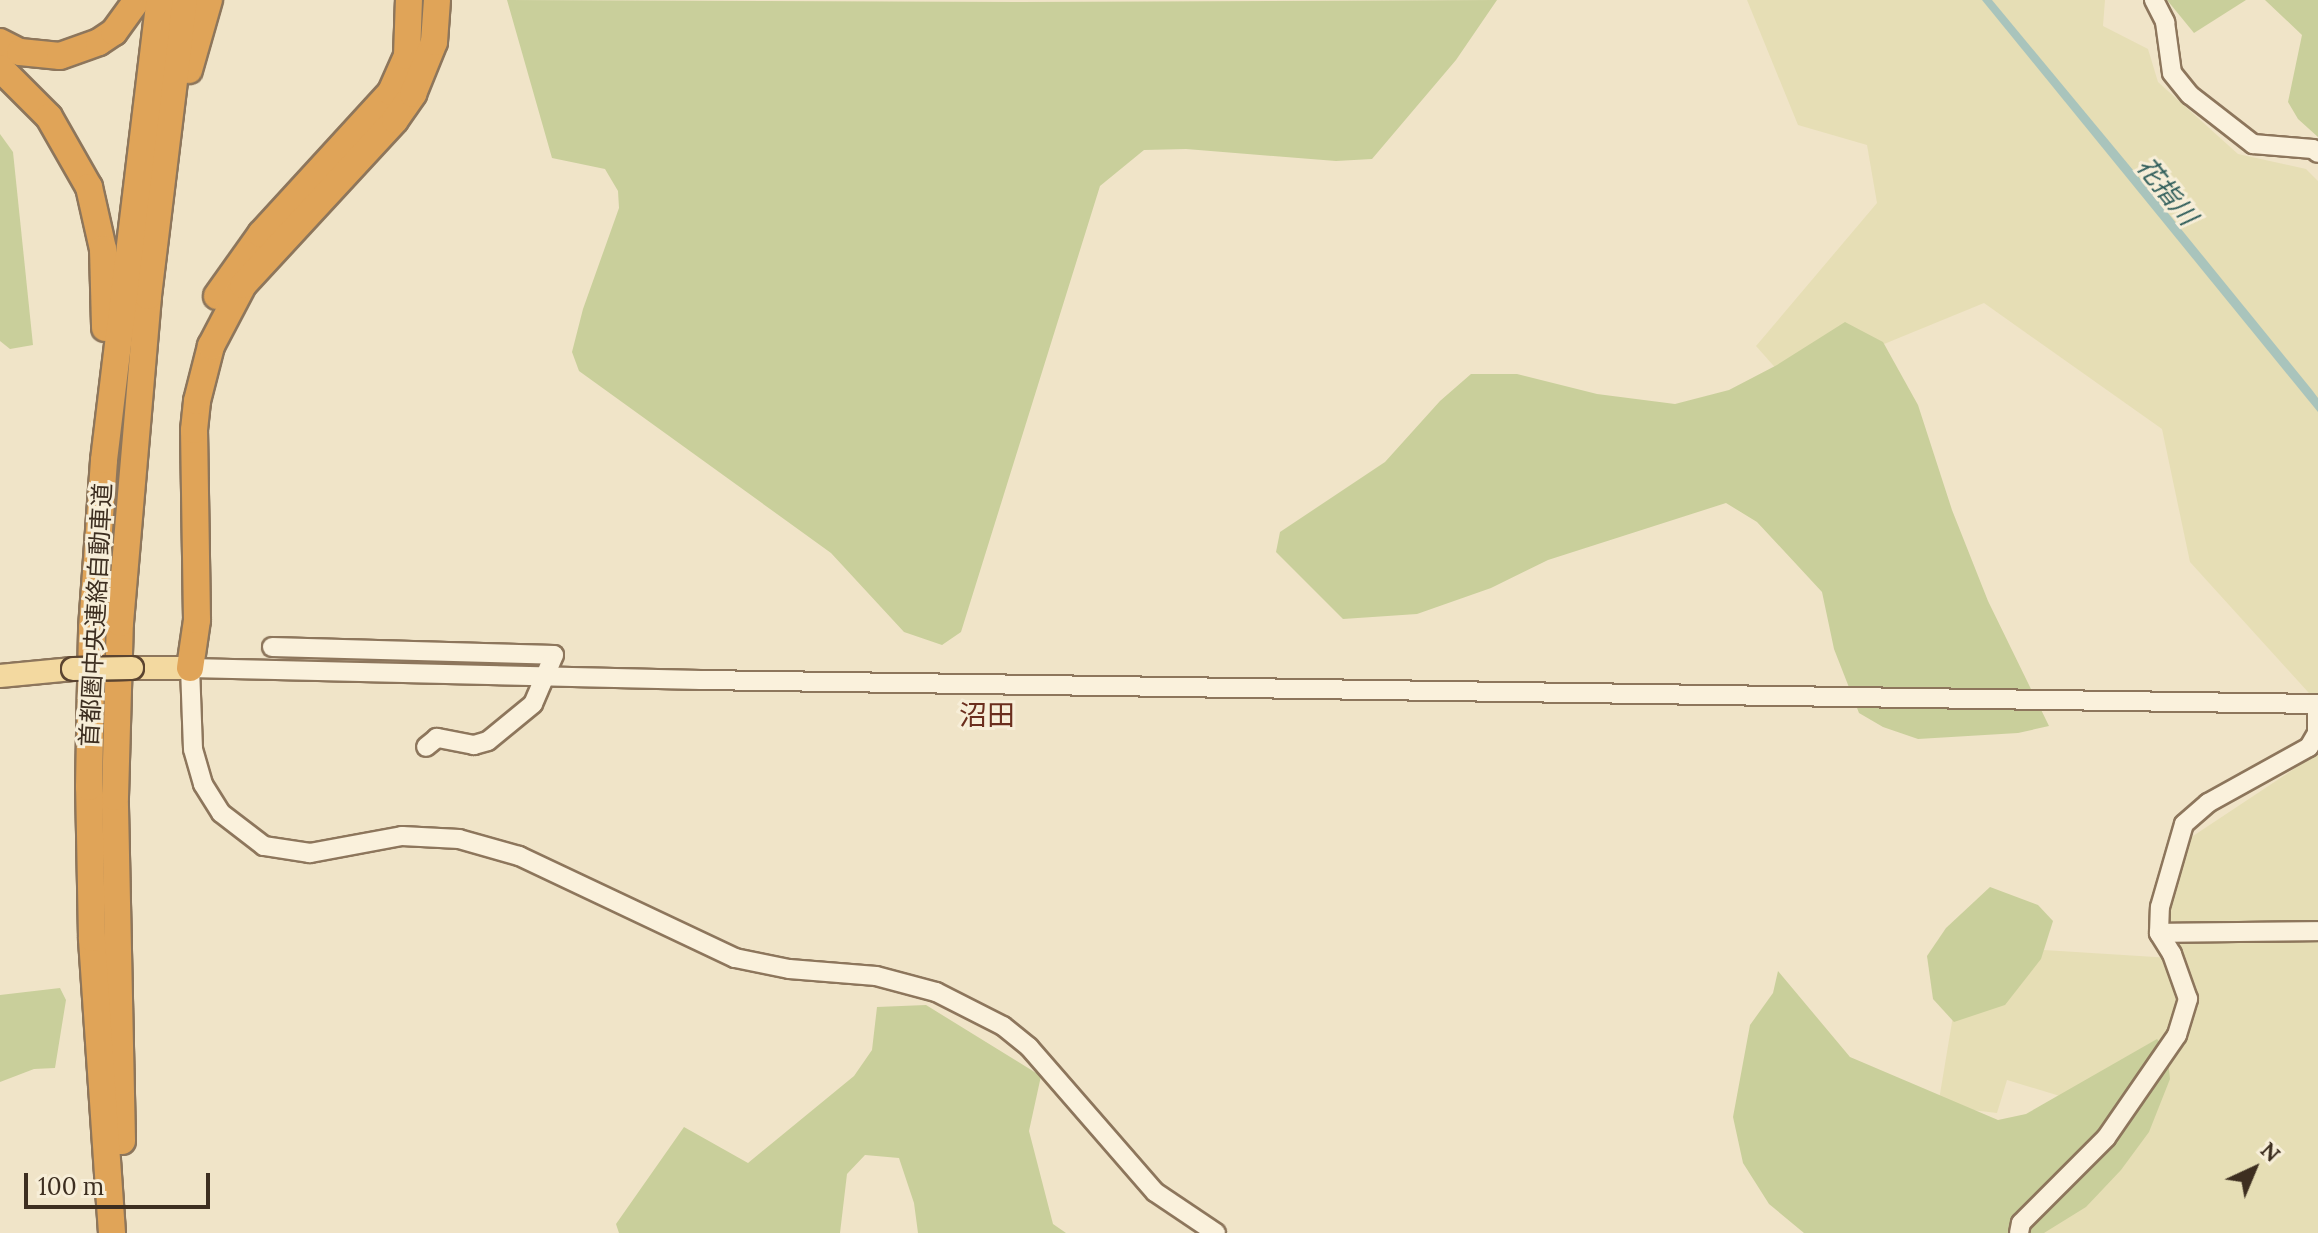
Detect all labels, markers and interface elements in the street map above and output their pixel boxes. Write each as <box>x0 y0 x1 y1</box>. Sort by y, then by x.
water label: 花指川 <box>2130 151 2204 231</box>
street label: 首都圏中央連絡自動車道 <box>75 482 117 748</box>
district label: 沼田 <box>959 698 1015 732</box>
north arrow <box>2214 1129 2294 1209</box>
text: N <box>2255 1136 2287 1168</box>
scale bar <box>28 1157 214 1207</box>
text: 100 m <box>38 1171 104 1202</box>

